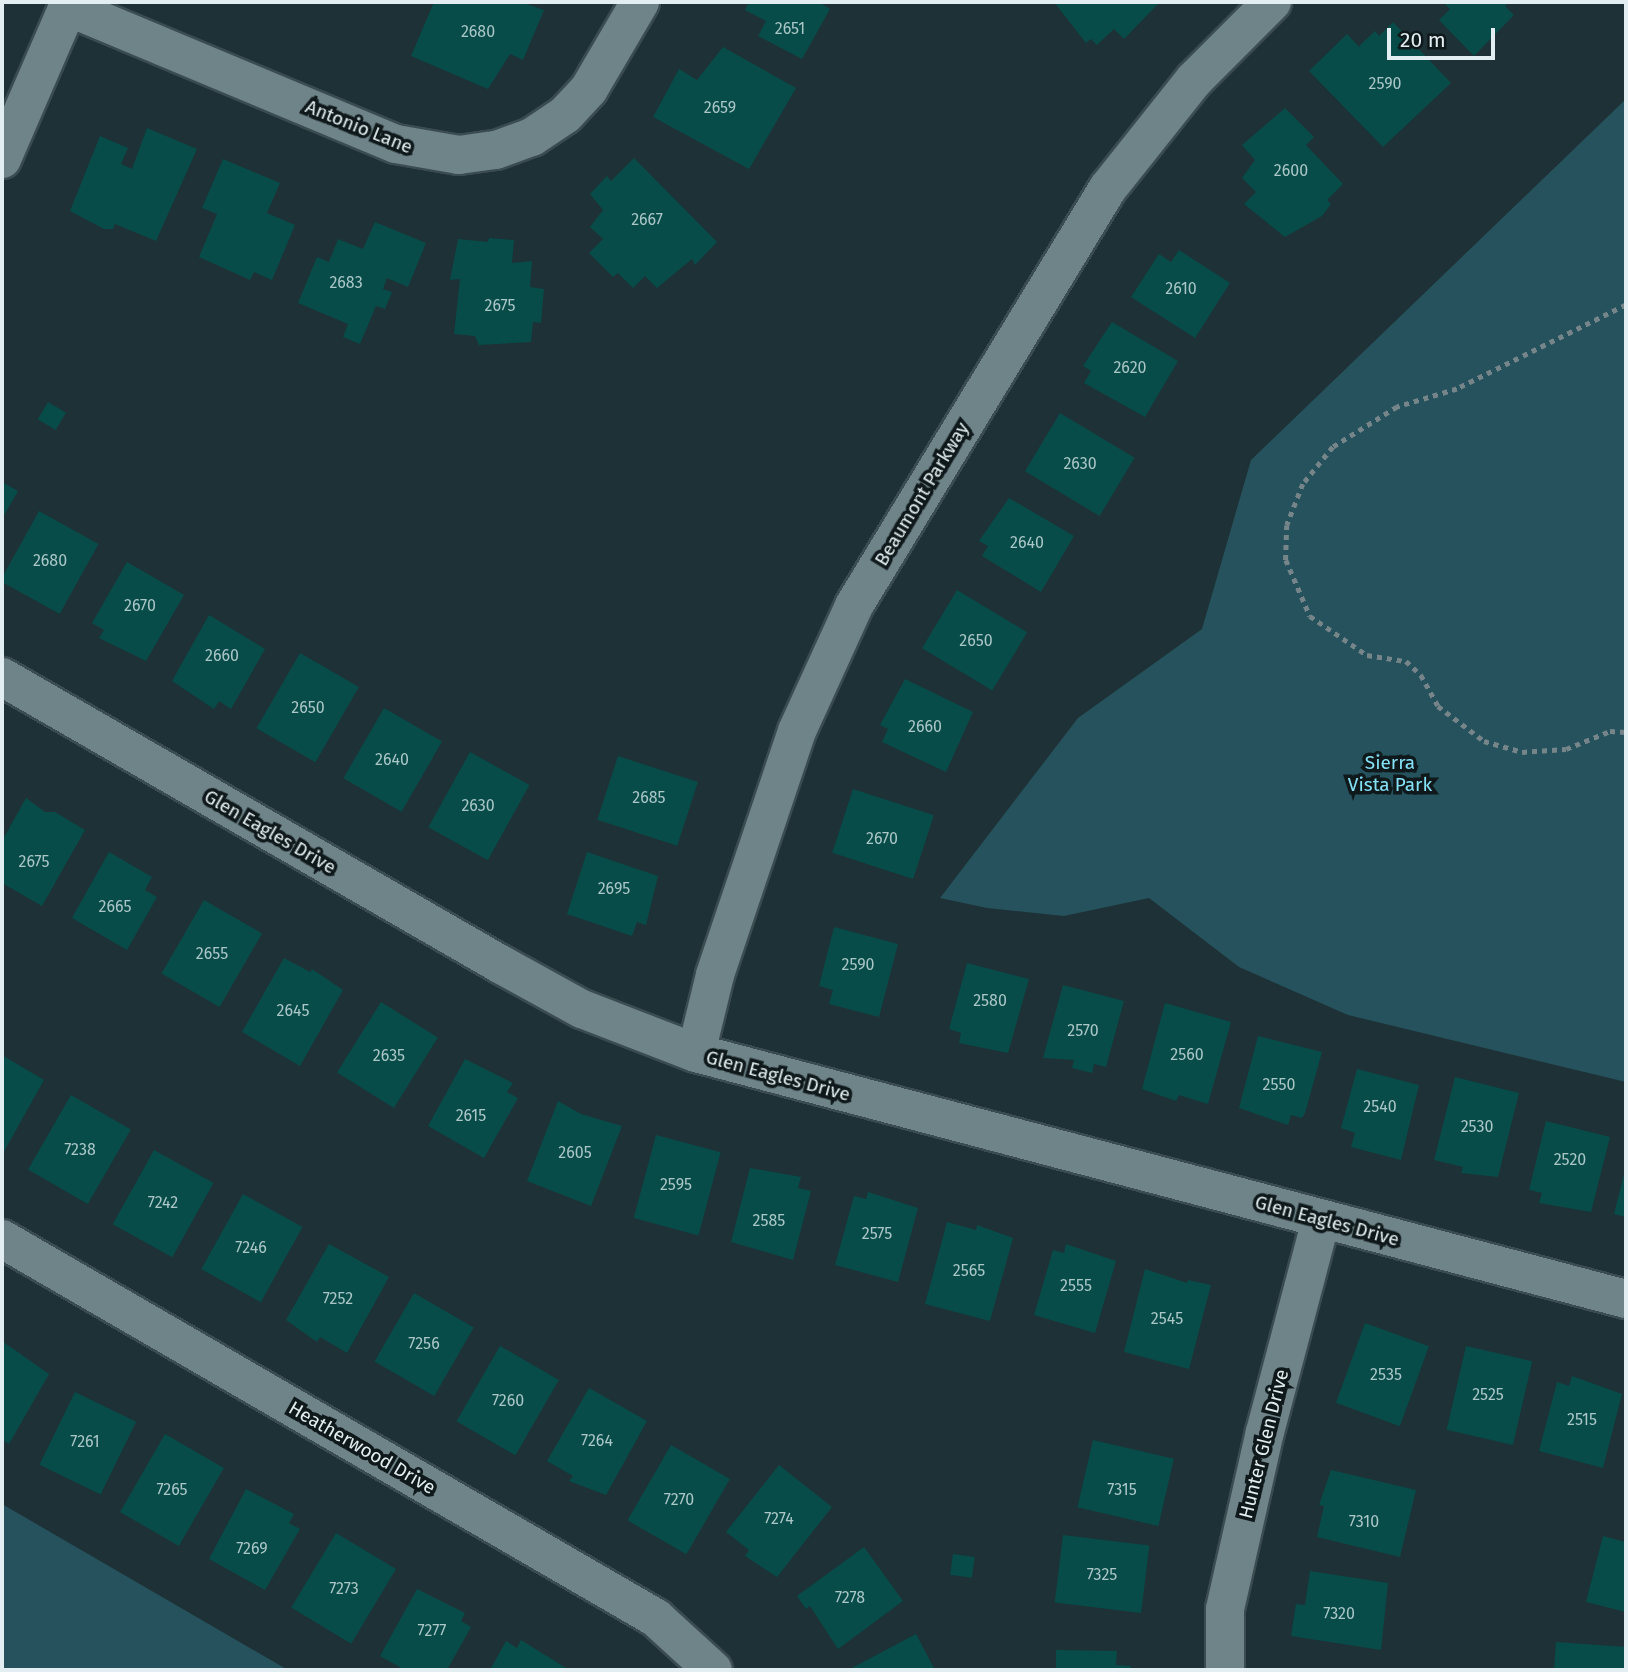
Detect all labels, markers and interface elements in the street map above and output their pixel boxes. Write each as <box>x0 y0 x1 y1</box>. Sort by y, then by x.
scale bar <box>1390 14 1498 58</box>
house number: 2651 <box>775 19 805 39</box>
house number: 2680 <box>461 22 495 42</box>
text: 20 m <box>1400 27 1446 53</box>
house number: 2590 <box>1368 74 1402 94</box>
street label: Antonio Lane <box>302 95 416 159</box>
house number: 2659 <box>704 98 736 118</box>
house number: 2600 <box>1274 161 1308 181</box>
house number: 2667 <box>631 210 663 230</box>
house number: 2683 <box>329 273 363 293</box>
house number: 2610 <box>1165 279 1197 299</box>
house number: 2675 <box>485 296 515 316</box>
house number: 2620 <box>1113 358 1147 378</box>
street label: Beaumont Parkway <box>870 418 974 570</box>
house number: 2630 <box>1063 454 1097 474</box>
house number: 2640 <box>1010 533 1044 553</box>
house number: 2680 <box>33 551 67 571</box>
house number: 2670 <box>124 596 156 616</box>
house number: 2650 <box>959 631 993 651</box>
house number: 2660 <box>205 646 239 666</box>
house number: 2650 <box>291 698 325 718</box>
house number: 2660 <box>908 717 942 737</box>
house number: 2640 <box>375 750 409 770</box>
park label: Sierra Vista Park <box>1348 752 1432 796</box>
street label: Glen Eagles Drive <box>200 785 340 879</box>
house number: 2685 <box>632 788 666 808</box>
house number: 2630 <box>461 796 495 816</box>
house number: 2670 <box>866 829 898 849</box>
house number: 2675 <box>19 852 49 872</box>
house number: 2695 <box>598 879 630 899</box>
house number: 2665 <box>99 897 131 917</box>
house number: 2655 <box>196 944 228 964</box>
house number: 2590 <box>841 955 875 975</box>
house number: 2580 <box>973 991 1007 1011</box>
house number: 2645 <box>277 1001 309 1021</box>
house number: 2570 <box>1067 1021 1099 1041</box>
house number: 2560 <box>1170 1045 1204 1065</box>
house number: 2635 <box>373 1046 405 1066</box>
street label: Glen Eagles Drive <box>703 1046 853 1106</box>
house number: 2550 <box>1263 1075 1295 1095</box>
house number: 2540 <box>1363 1097 1397 1117</box>
house number: 2615 <box>456 1106 486 1126</box>
house number: 2530 <box>1461 1117 1493 1137</box>
house number: 7238 <box>64 1140 96 1160</box>
house number: 2605 <box>558 1143 592 1163</box>
house number: 2520 <box>1554 1150 1586 1170</box>
house number: 2595 <box>660 1175 692 1195</box>
street label: Glen Eagles Drive <box>1252 1191 1402 1251</box>
house number: 7242 <box>148 1193 178 1213</box>
house number: 2585 <box>753 1211 785 1231</box>
house number: 2575 <box>862 1224 892 1244</box>
house number: 7246 <box>235 1238 267 1258</box>
house number: 2565 <box>953 1261 985 1281</box>
house number: 2555 <box>1060 1276 1092 1296</box>
house number: 7252 <box>323 1289 353 1309</box>
house number: 2545 <box>1151 1309 1183 1329</box>
house number: 7256 <box>408 1334 440 1354</box>
house number: 2535 <box>1370 1365 1402 1385</box>
street label: Hunter Glen Drive <box>1234 1367 1294 1521</box>
house number: 2525 <box>1472 1385 1504 1405</box>
house number: 7260 <box>492 1391 524 1411</box>
street label: Heatherwood Drive <box>284 1397 440 1499</box>
house number: 2515 <box>1567 1410 1597 1430</box>
house number: 7264 <box>581 1431 613 1451</box>
house number: 7261 <box>70 1432 100 1452</box>
house number: 7265 <box>156 1480 188 1500</box>
house number: 7315 <box>1107 1480 1137 1500</box>
house number: 7270 <box>664 1490 694 1510</box>
house number: 7274 <box>764 1509 794 1529</box>
house number: 7310 <box>1349 1512 1379 1532</box>
house number: 7269 <box>236 1539 268 1559</box>
house number: 7325 <box>1087 1565 1117 1585</box>
house number: 7273 <box>329 1579 359 1599</box>
house number: 7278 <box>835 1588 865 1608</box>
house number: 7320 <box>1323 1604 1355 1624</box>
house number: 7277 <box>418 1621 446 1641</box>

